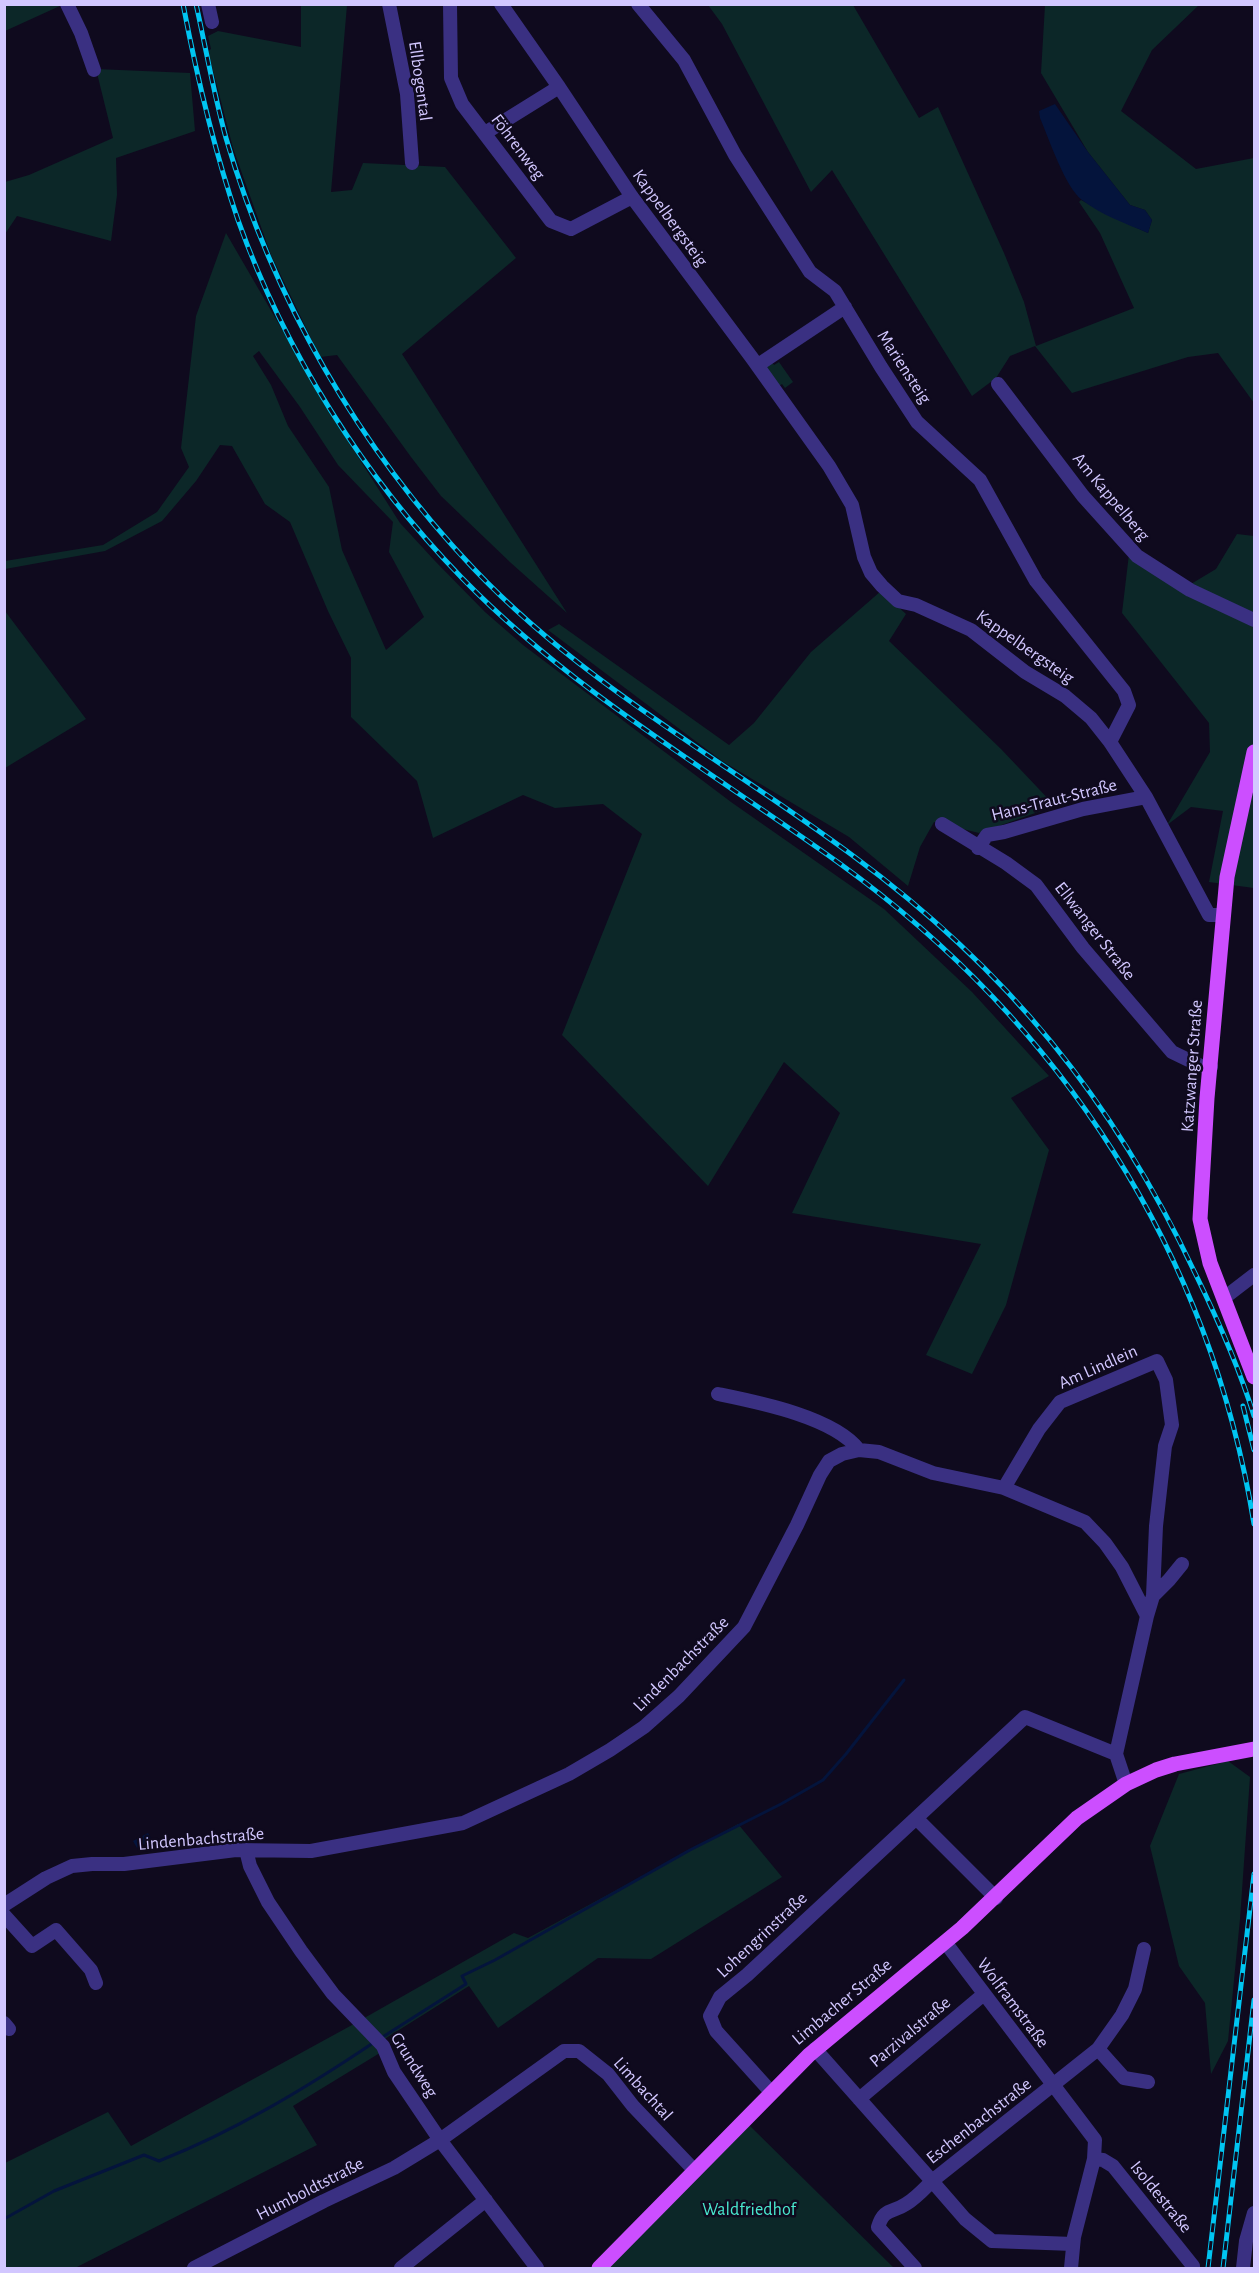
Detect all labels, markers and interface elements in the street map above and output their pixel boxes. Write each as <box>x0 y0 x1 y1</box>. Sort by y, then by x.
street label: Ellbogental <box>404 40 436 122</box>
street label: Föhrenweg <box>486 110 550 184</box>
street label: Kappelbergsteig <box>628 165 712 271</box>
street label: Mariensteig <box>872 326 936 408</box>
street label: Am Kappelberg <box>1068 448 1154 546</box>
street label: Kappelbergsteig <box>972 605 1078 689</box>
street label: Hans-Traut-Straße <box>989 774 1119 826</box>
street label: Ellwanger Straße <box>1050 877 1140 985</box>
street label: Katzwanger Straße <box>1177 999 1207 1133</box>
street label: Am Lindlein <box>1055 1340 1141 1394</box>
street label: Lindenbachstraße <box>629 1612 733 1716</box>
street label: Lindenbachstraße <box>137 1823 265 1855</box>
street label: Lohengrinstraße <box>712 1888 812 1982</box>
street label: Limbacher Straße <box>788 1954 896 2050</box>
street label: Wolframstraße <box>972 1954 1054 2052</box>
street label: Parzivalstraße <box>865 1992 955 2072</box>
street label: Grundweg <box>386 2028 442 2102</box>
street label: Limbachtal <box>609 2053 677 2125</box>
street label: Eschenbachstraße <box>922 2073 1036 2169</box>
street label: Humboldtstraße <box>253 2153 367 2225</box>
street label: Isoldestraße <box>1125 2157 1197 2237</box>
park label: Waldfriedhof <box>702 2199 796 2221</box>

